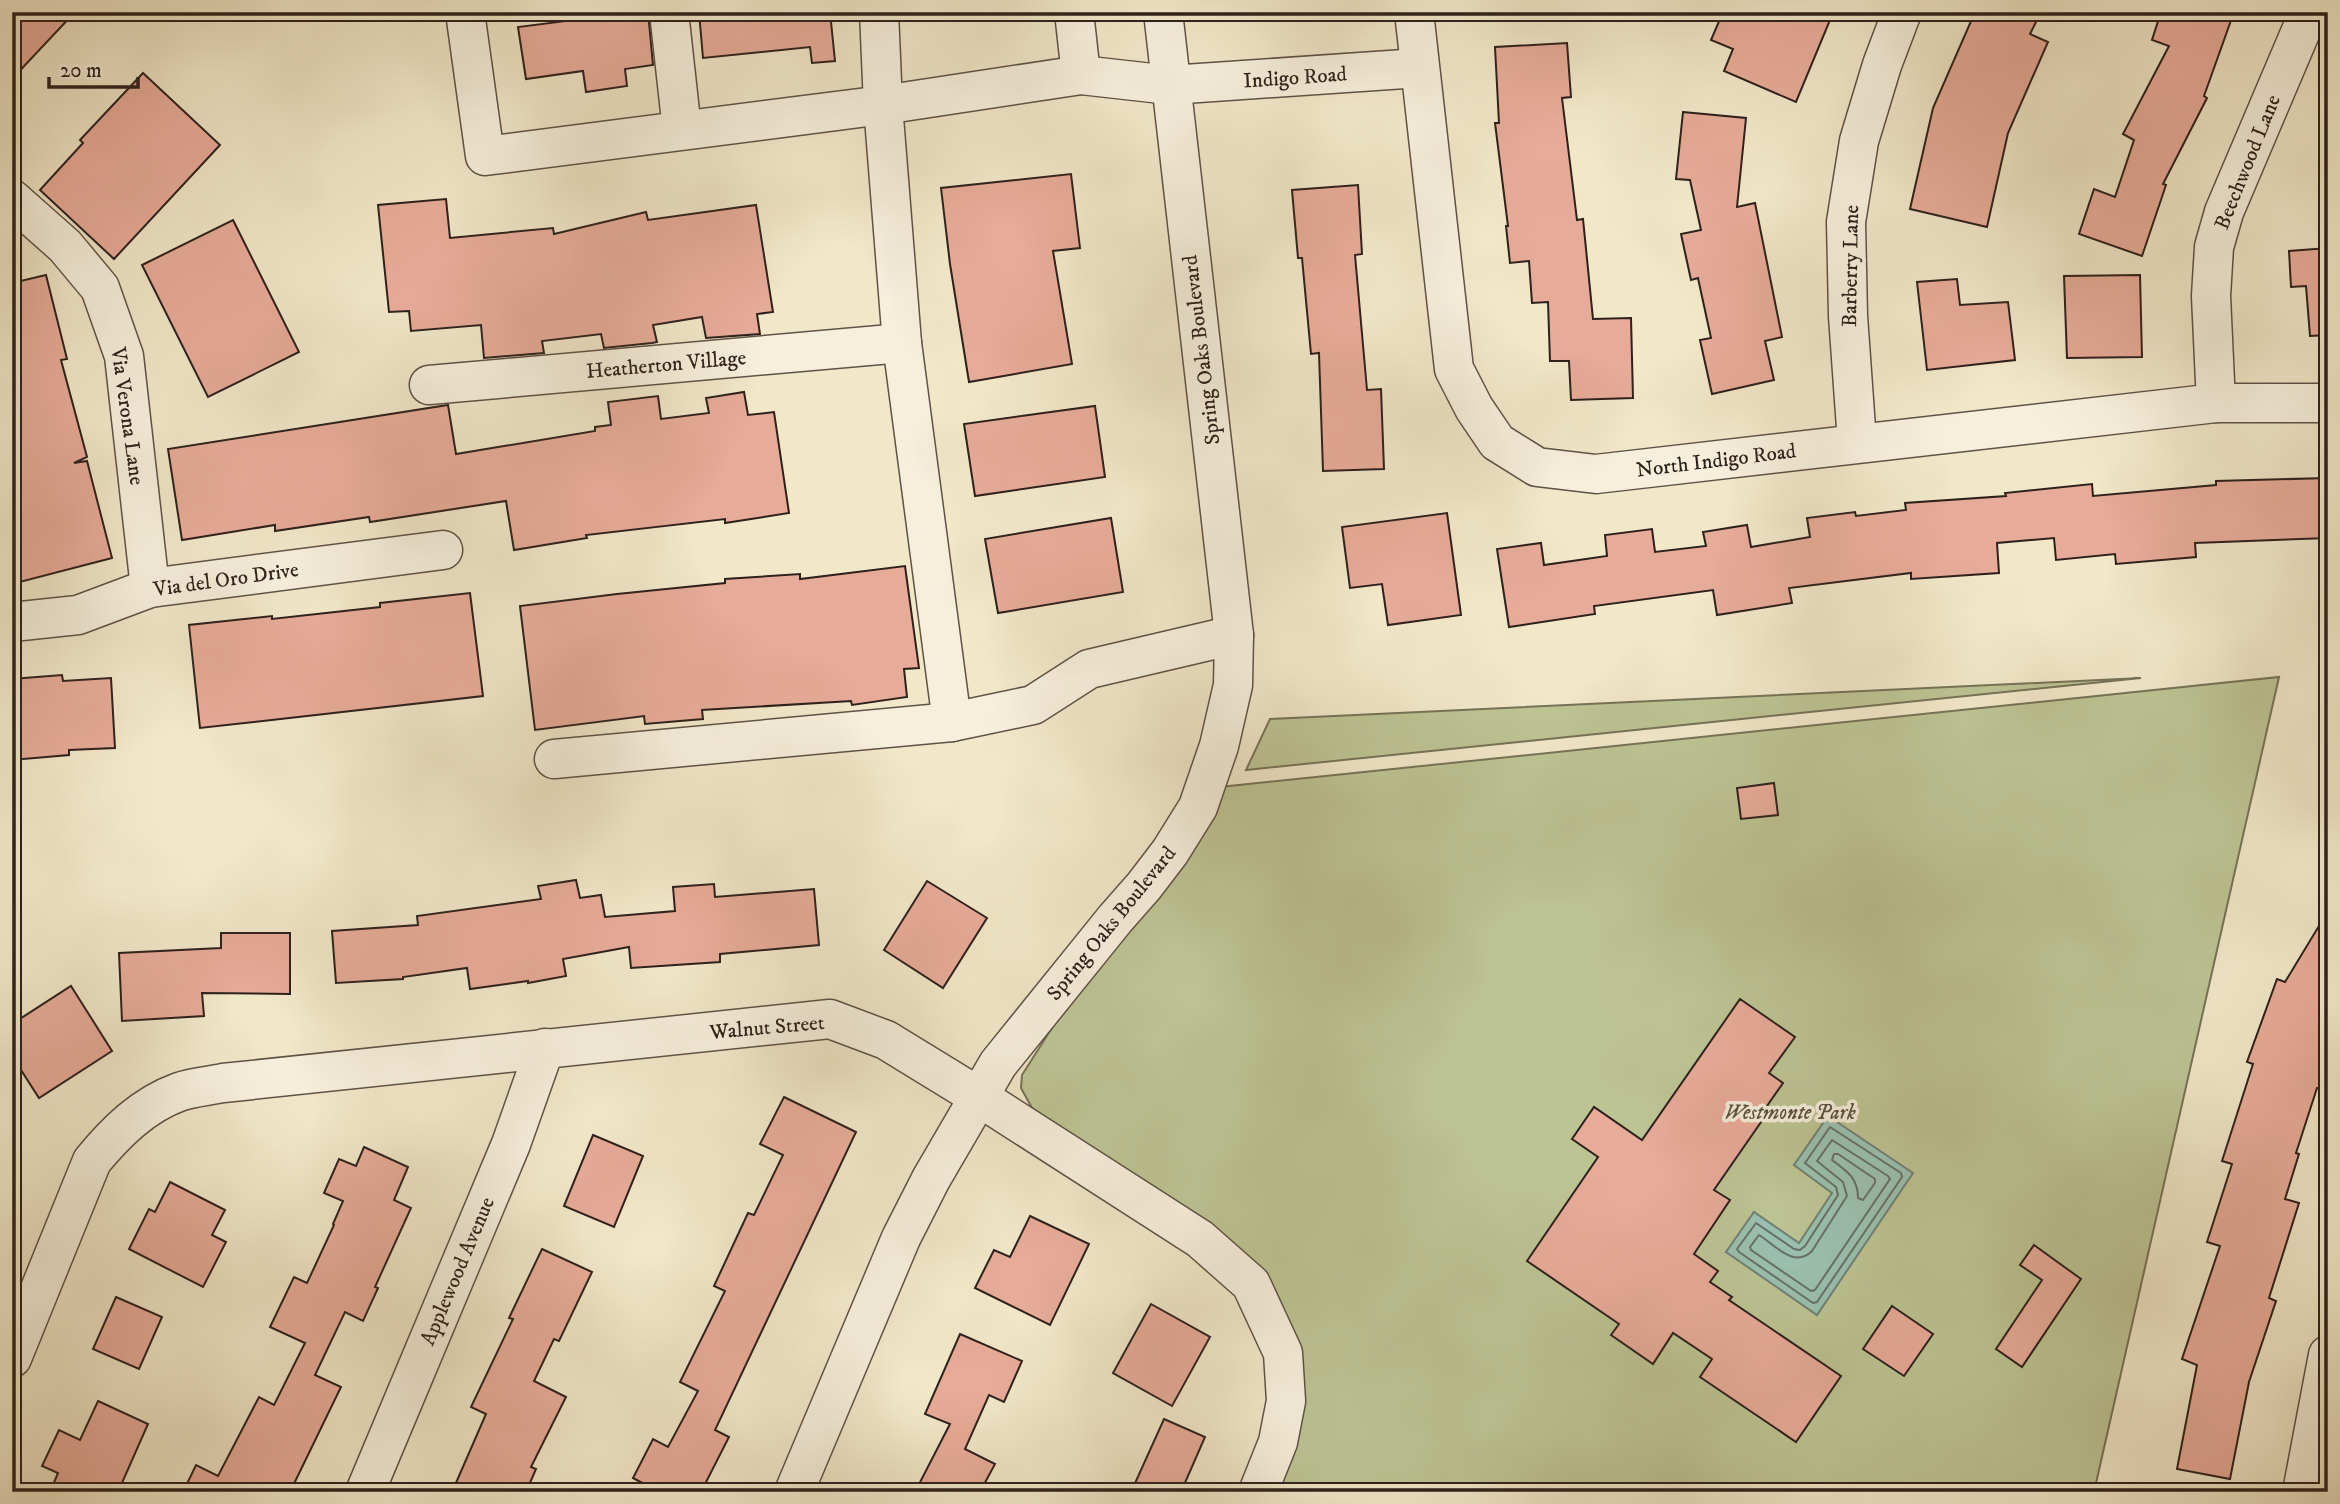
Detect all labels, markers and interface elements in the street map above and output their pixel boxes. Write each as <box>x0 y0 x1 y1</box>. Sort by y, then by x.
scale bar <box>49 46 138 90</box>
text: 20 m <box>60 58 102 84</box>
street label: Indigo Road <box>1242 61 1348 95</box>
street label: Beechwood Lane <box>2209 91 2287 234</box>
street label: Barberry Lane <box>1837 204 1865 327</box>
street label: Spring Oaks Boulevard <box>1177 253 1227 446</box>
street label: Via Verona Lane <box>104 345 150 487</box>
street label: Heatherton Village <box>585 345 747 385</box>
street label: North Indigo Road <box>1635 438 1798 484</box>
street label: Via del Oro Drive <box>151 557 301 603</box>
street label: Spring Oaks Boulevard <box>1042 841 1182 1006</box>
street label: Walnut Street <box>708 1010 826 1046</box>
park label: Westmonte Park <box>1724 1100 1856 1126</box>
street label: Applewood Avenue <box>415 1193 501 1349</box>

